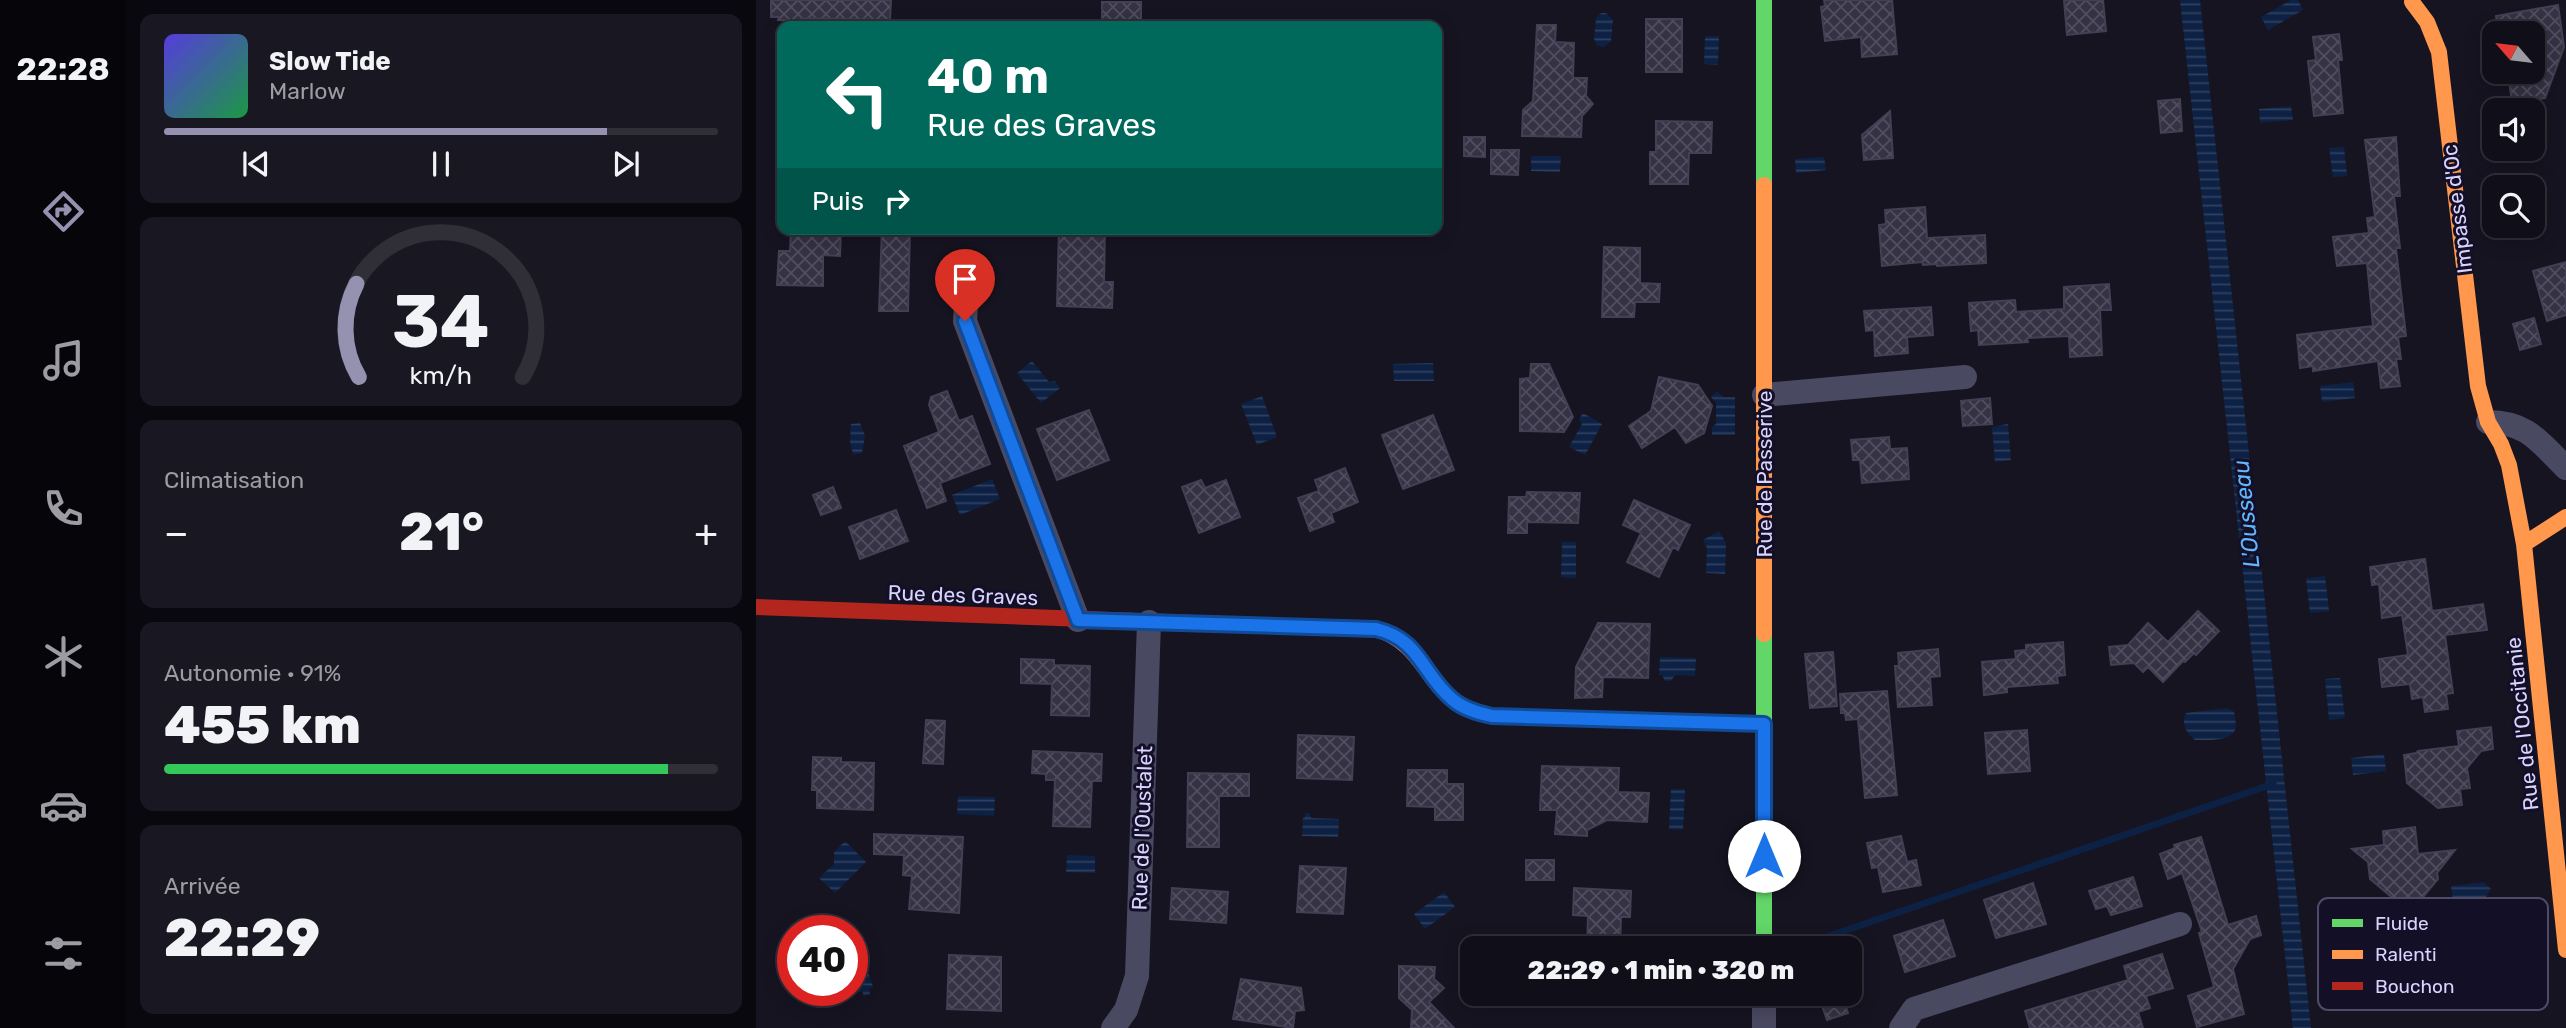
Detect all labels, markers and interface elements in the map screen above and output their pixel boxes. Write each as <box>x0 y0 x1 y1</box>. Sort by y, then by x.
north arrow <box>2482 21 2544 84</box>
map controls <box>2482 21 2545 238</box>
text: Slow Tide <box>269 46 391 77</box>
text: 40 m <box>927 47 1049 105</box>
icon: left <box>812 49 903 140</box>
text: 22:28 <box>16 50 110 88</box>
text: Marlow <box>269 77 346 105</box>
button: sound <box>2482 98 2545 161</box>
text: Rue des Graves <box>927 106 1157 144</box>
street label: Impasse d'Oc <box>2437 143 2477 275</box>
icon: previous <box>237 145 275 183</box>
icon: pause <box>422 145 460 183</box>
icon: next <box>607 145 645 183</box>
button: search <box>2482 175 2545 238</box>
icon: right <box>878 182 916 220</box>
text: Puis <box>812 186 864 217</box>
icon: directions <box>39 187 88 236</box>
pin <box>935 249 995 321</box>
icon: arrive <box>946 260 984 298</box>
text: 34 <box>392 280 490 366</box>
icon: music <box>39 336 88 385</box>
text: km/h <box>410 361 472 390</box>
street label: Rue de Passerive <box>1752 391 1777 557</box>
water label: L'Ousseau <box>2226 458 2266 569</box>
text: Climatisation <box>164 466 304 494</box>
icon: phone <box>39 484 88 533</box>
text: 21° <box>399 501 484 563</box>
text: − <box>164 510 189 556</box>
text: + <box>694 510 718 556</box>
street label: Rue des Graves <box>887 580 1039 610</box>
icon: climate <box>39 632 88 681</box>
street label: Rue de l'Occitanie <box>2500 636 2544 812</box>
text: Autonomie · 91% <box>164 659 341 687</box>
text: 455 km <box>164 694 361 756</box>
street label: Rue de l'Oustalet <box>1127 745 1157 911</box>
icon: car <box>39 781 88 830</box>
position arrow <box>1727 819 1801 893</box>
text: Arrivée <box>164 872 241 900</box>
legend <box>2318 898 2548 1010</box>
text: 22:29 <box>164 907 320 969</box>
text: Fluide <box>2375 912 2429 935</box>
speed limit sign: 40 <box>777 915 868 1006</box>
icon: filters <box>39 929 88 978</box>
text: Ralenti <box>2375 943 2437 966</box>
text: 22:29 · 1 min · 320 m <box>1528 955 1794 986</box>
text: Bouchon <box>2375 975 2455 998</box>

